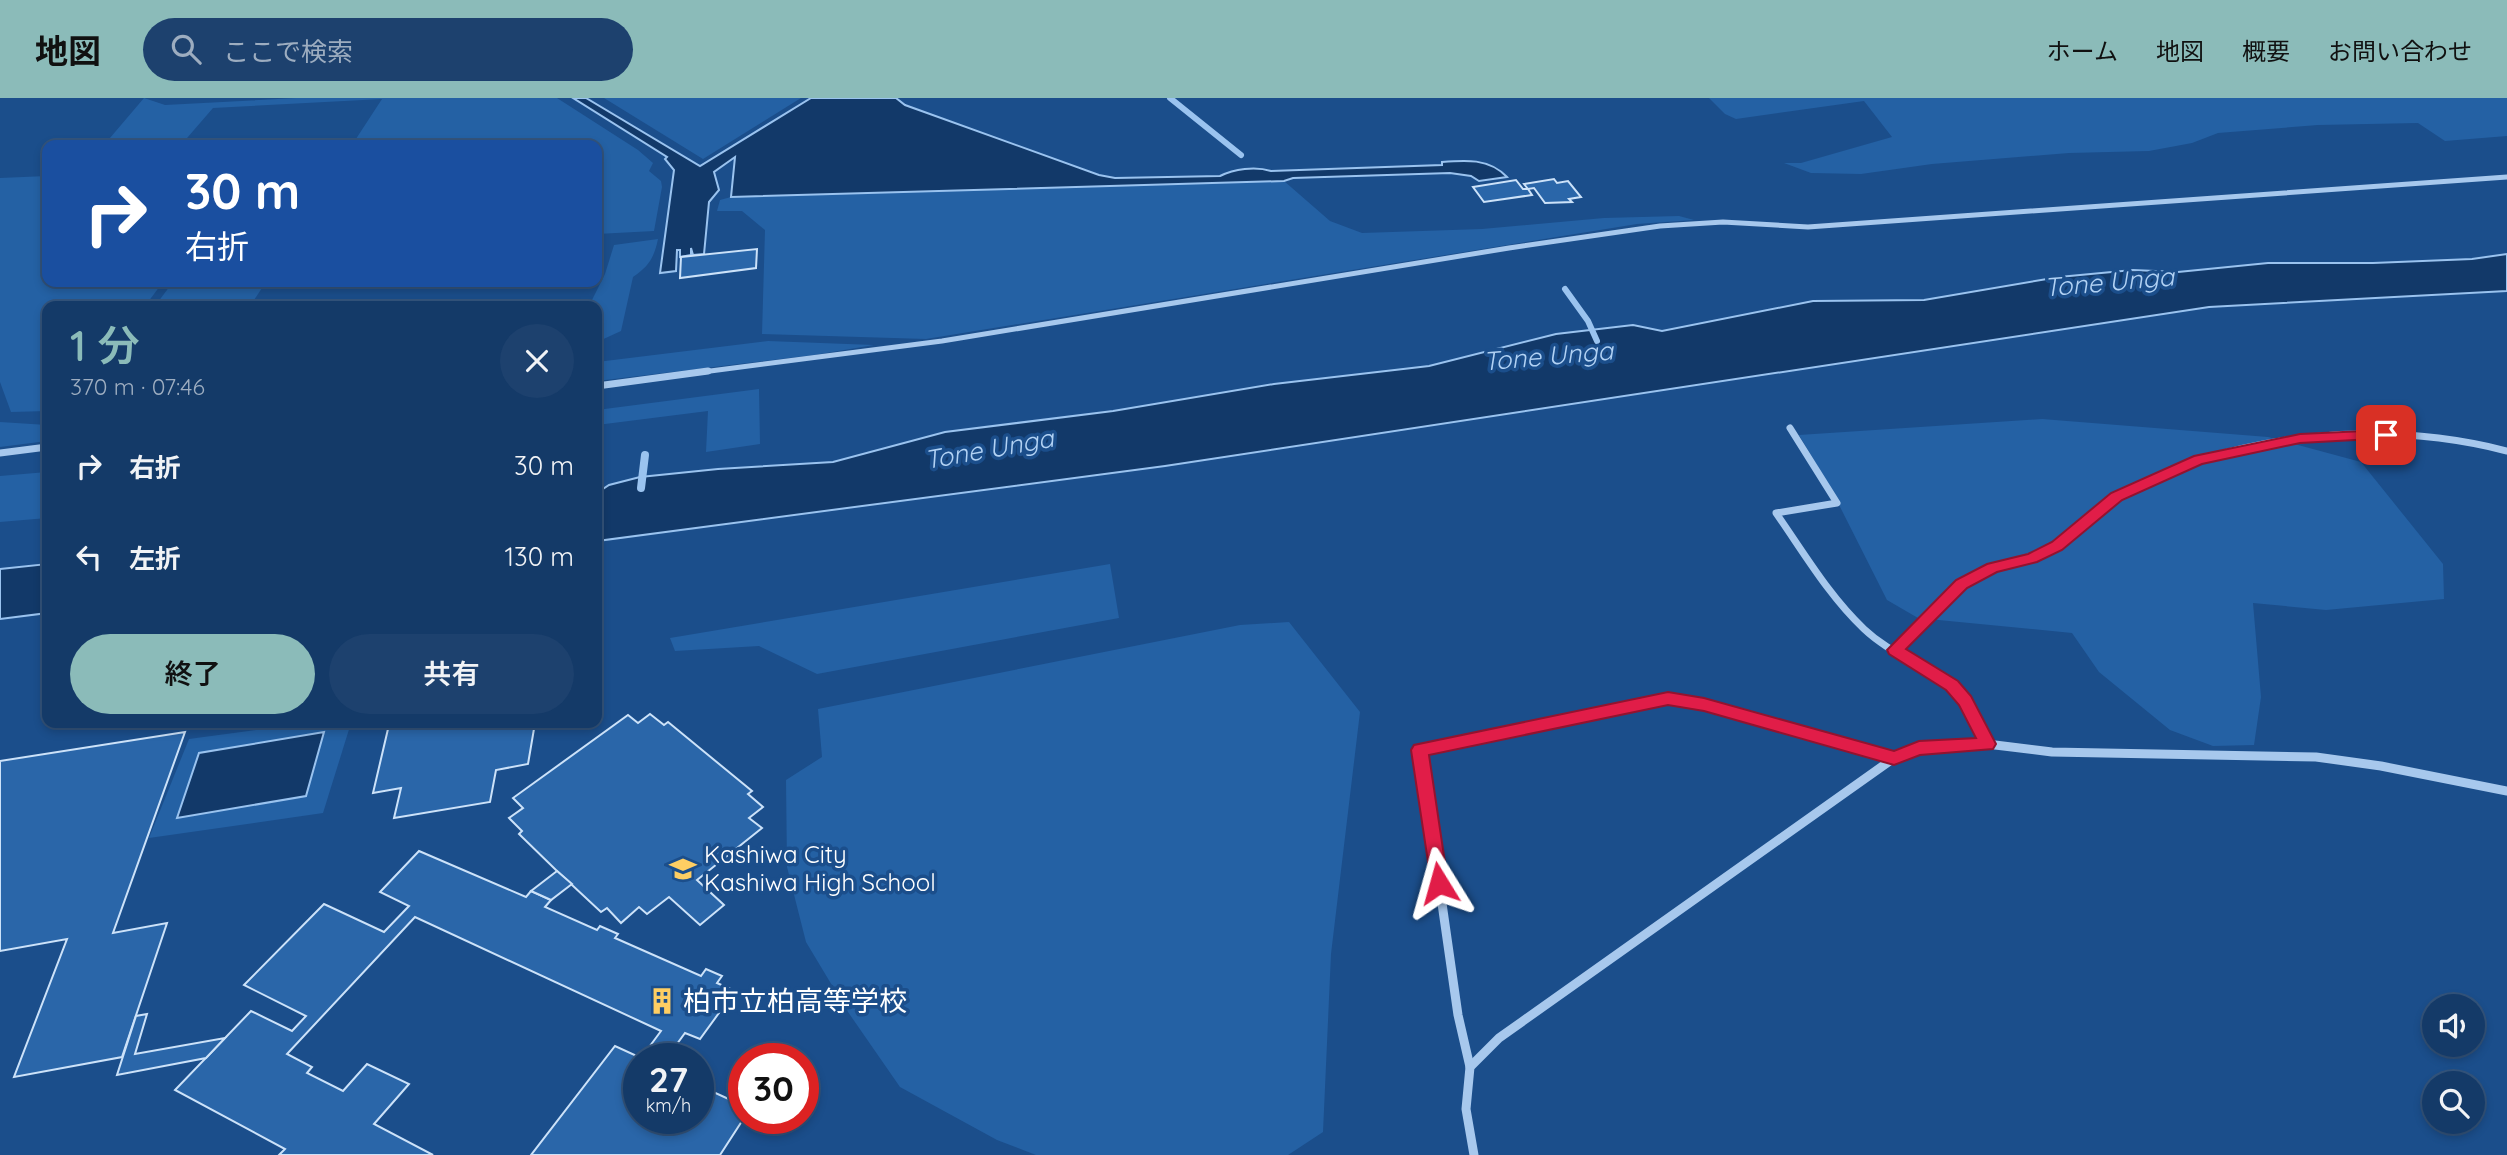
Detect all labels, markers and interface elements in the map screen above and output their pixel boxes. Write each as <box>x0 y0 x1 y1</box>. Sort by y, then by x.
search box <box>143 18 633 81</box>
text: 地図 <box>35 30 101 71</box>
icon: search <box>167 30 205 68</box>
text: ここで検索 <box>223 35 353 68</box>
text: ホーム <box>2047 36 2118 66</box>
text: 地図 <box>2156 36 2204 66</box>
text: 概要 <box>2242 36 2290 66</box>
text: お問い合わせ <box>2328 36 2472 66</box>
text: 30 m <box>185 160 300 221</box>
icon: right <box>70 168 161 259</box>
text: 右折 <box>185 226 249 266</box>
water label: Tone Unga <box>2043 259 2177 304</box>
text: 1 分 <box>70 319 140 372</box>
button: close <box>500 324 574 398</box>
water label: Tone Unga <box>1482 333 1616 378</box>
text: 370 m · 07:46 <box>70 372 205 401</box>
pin <box>2356 405 2416 465</box>
icon: arrive <box>2367 416 2405 454</box>
water label: Tone Unga <box>922 421 1057 476</box>
icon: right <box>70 447 108 485</box>
text: 30 m <box>514 449 574 482</box>
text: 右折 <box>129 451 181 484</box>
icon: left <box>70 538 108 576</box>
text: 130 m <box>504 540 574 573</box>
text: 左折 <box>129 542 181 575</box>
button: 終了 <box>70 634 315 714</box>
button: 共有 <box>329 634 574 714</box>
place label: Kashiwa City Kashiwa High School <box>704 839 936 897</box>
position arrow <box>1402 846 1476 920</box>
school or university icon: Kashiwa City Kashiwa High School <box>668 854 698 884</box>
place label: 柏市立柏高等学校 <box>683 983 907 1018</box>
building icon: 柏市立柏高等学校 <box>647 986 677 1016</box>
map controls <box>2422 994 2485 1134</box>
button: sound <box>2422 994 2485 1057</box>
speed limit sign: 30 <box>728 1043 819 1134</box>
text: 27 <box>649 1057 688 1101</box>
button: search <box>2422 1071 2485 1134</box>
text: km/h <box>646 1094 691 1117</box>

